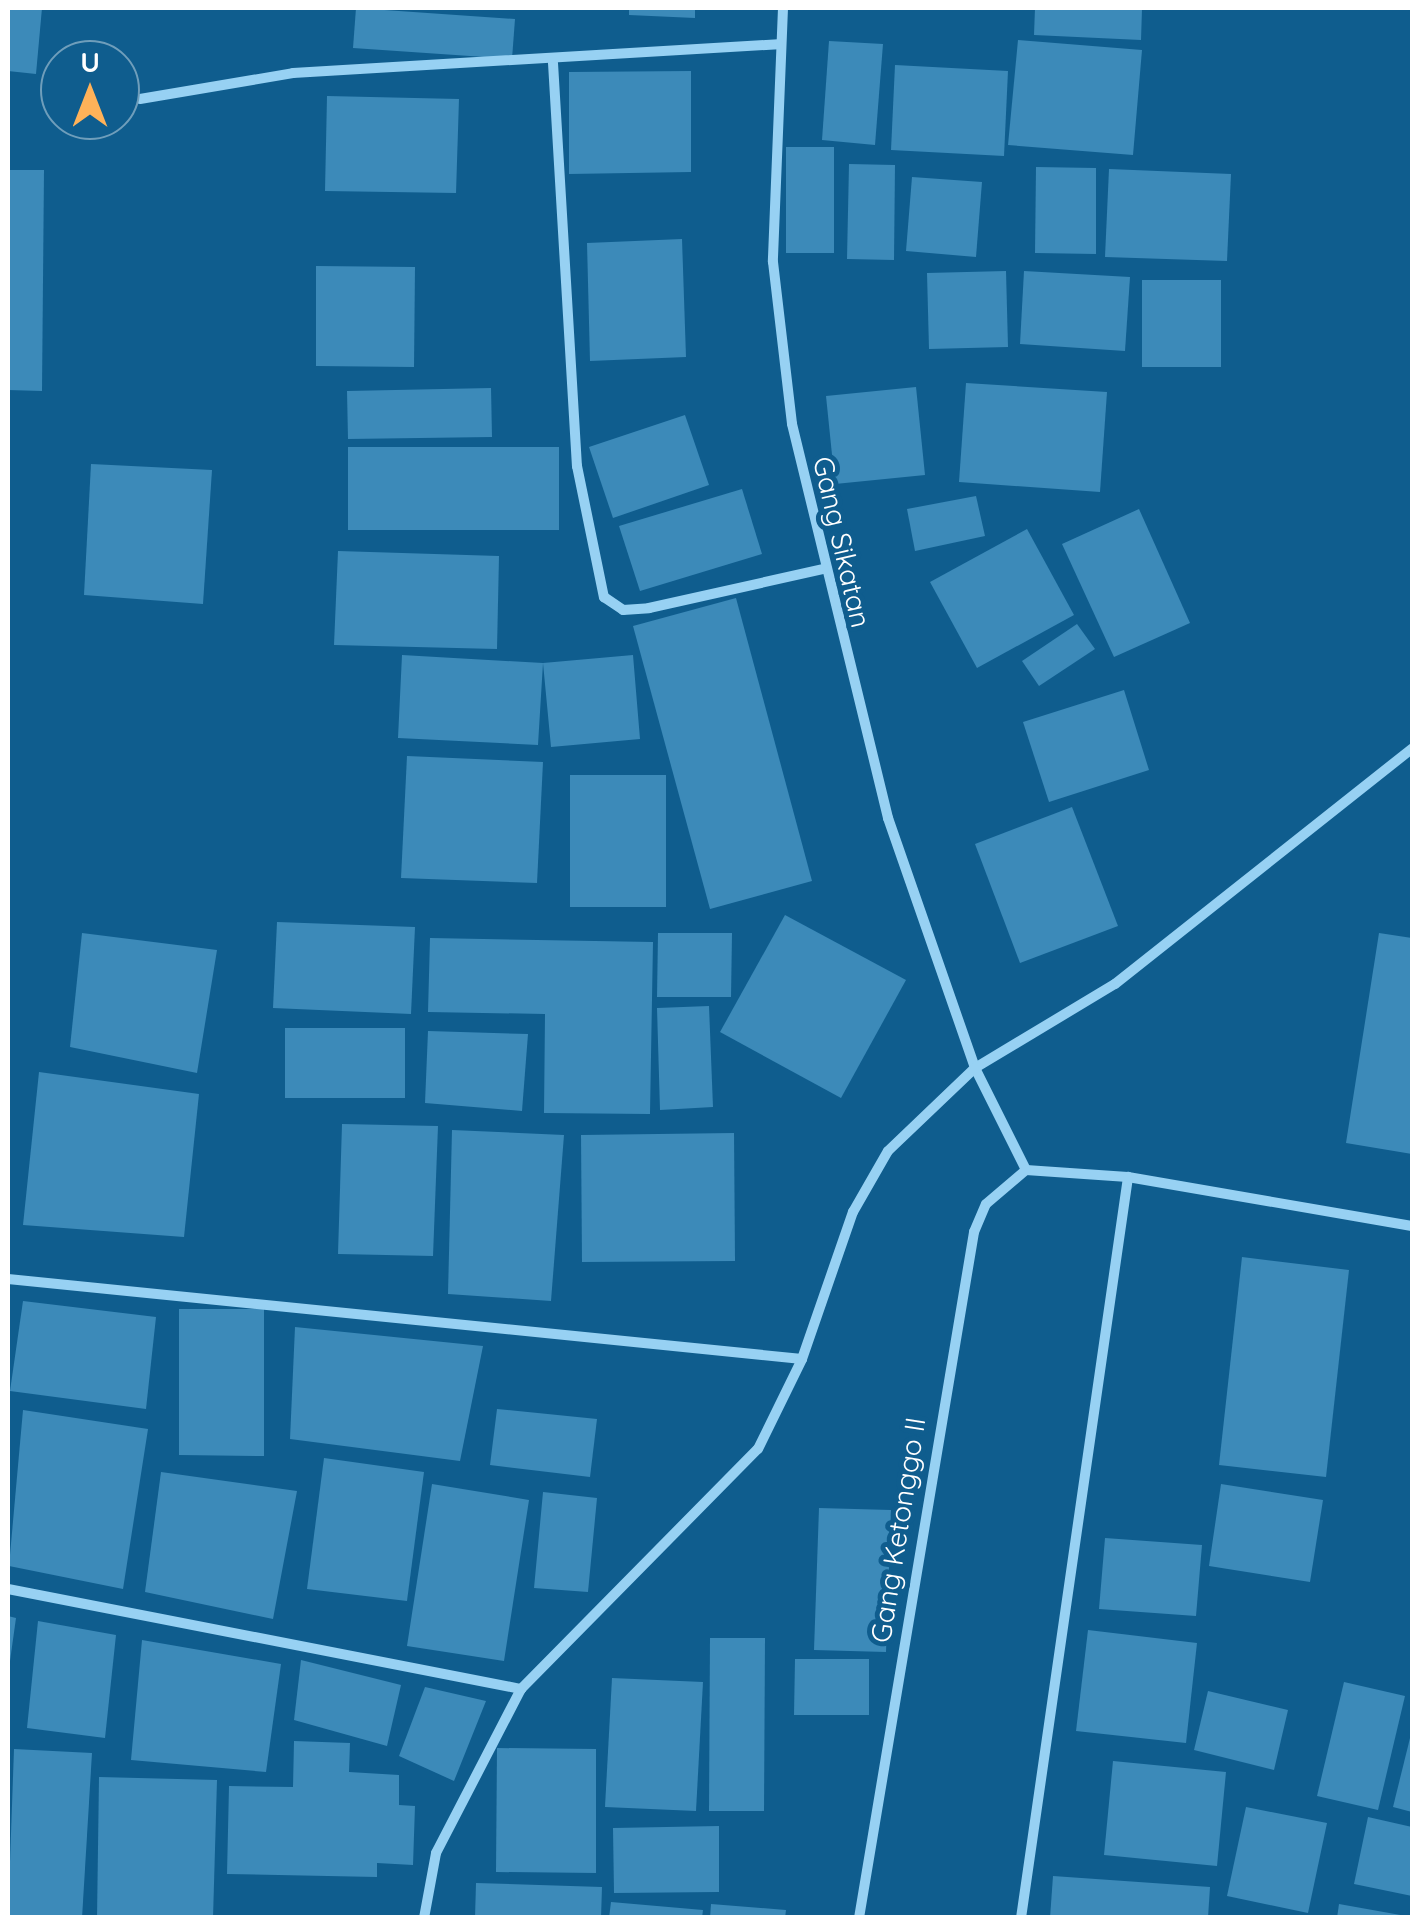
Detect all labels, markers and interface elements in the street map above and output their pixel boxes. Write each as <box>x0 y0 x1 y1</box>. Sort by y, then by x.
north arrow <box>40 40 140 140</box>
text: U <box>80 44 100 79</box>
street label: Gang Sikatan <box>806 453 878 631</box>
street label: Gang Ketonggo II <box>864 1415 932 1645</box>

